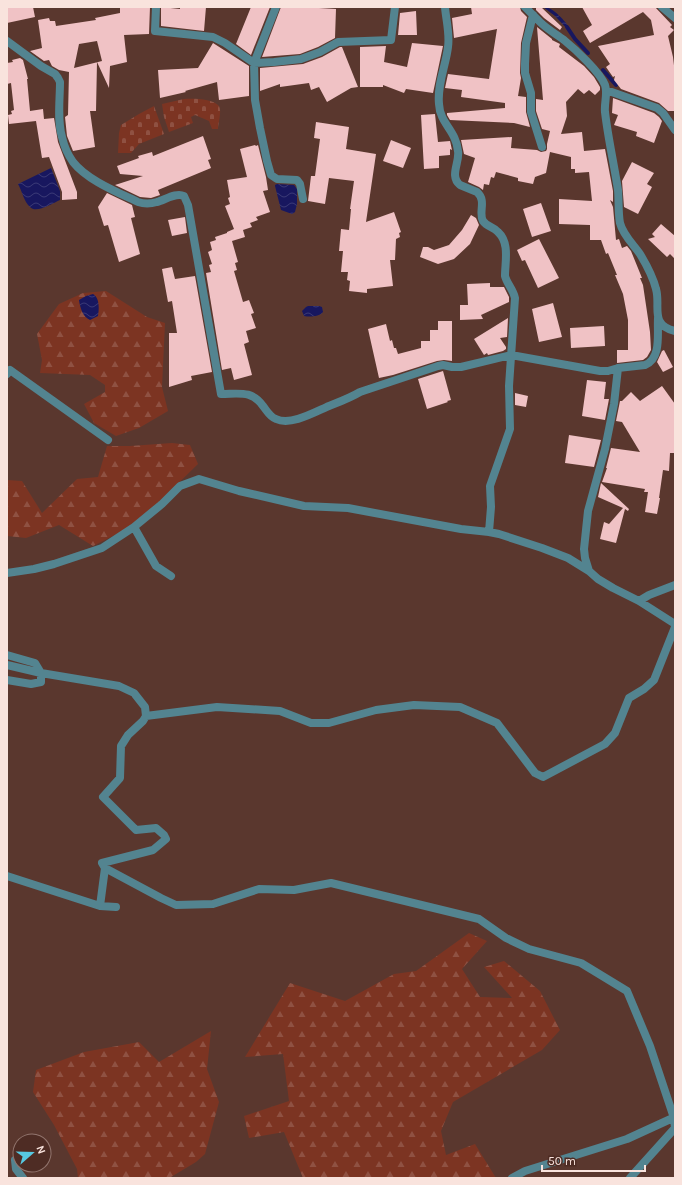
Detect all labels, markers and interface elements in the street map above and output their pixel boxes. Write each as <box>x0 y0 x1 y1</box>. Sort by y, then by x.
north arrow <box>12 1133 52 1173</box>
text: N <box>33 1144 48 1156</box>
scale bar <box>542 1147 645 1173</box>
text: 50 m <box>548 1154 576 1168</box>

